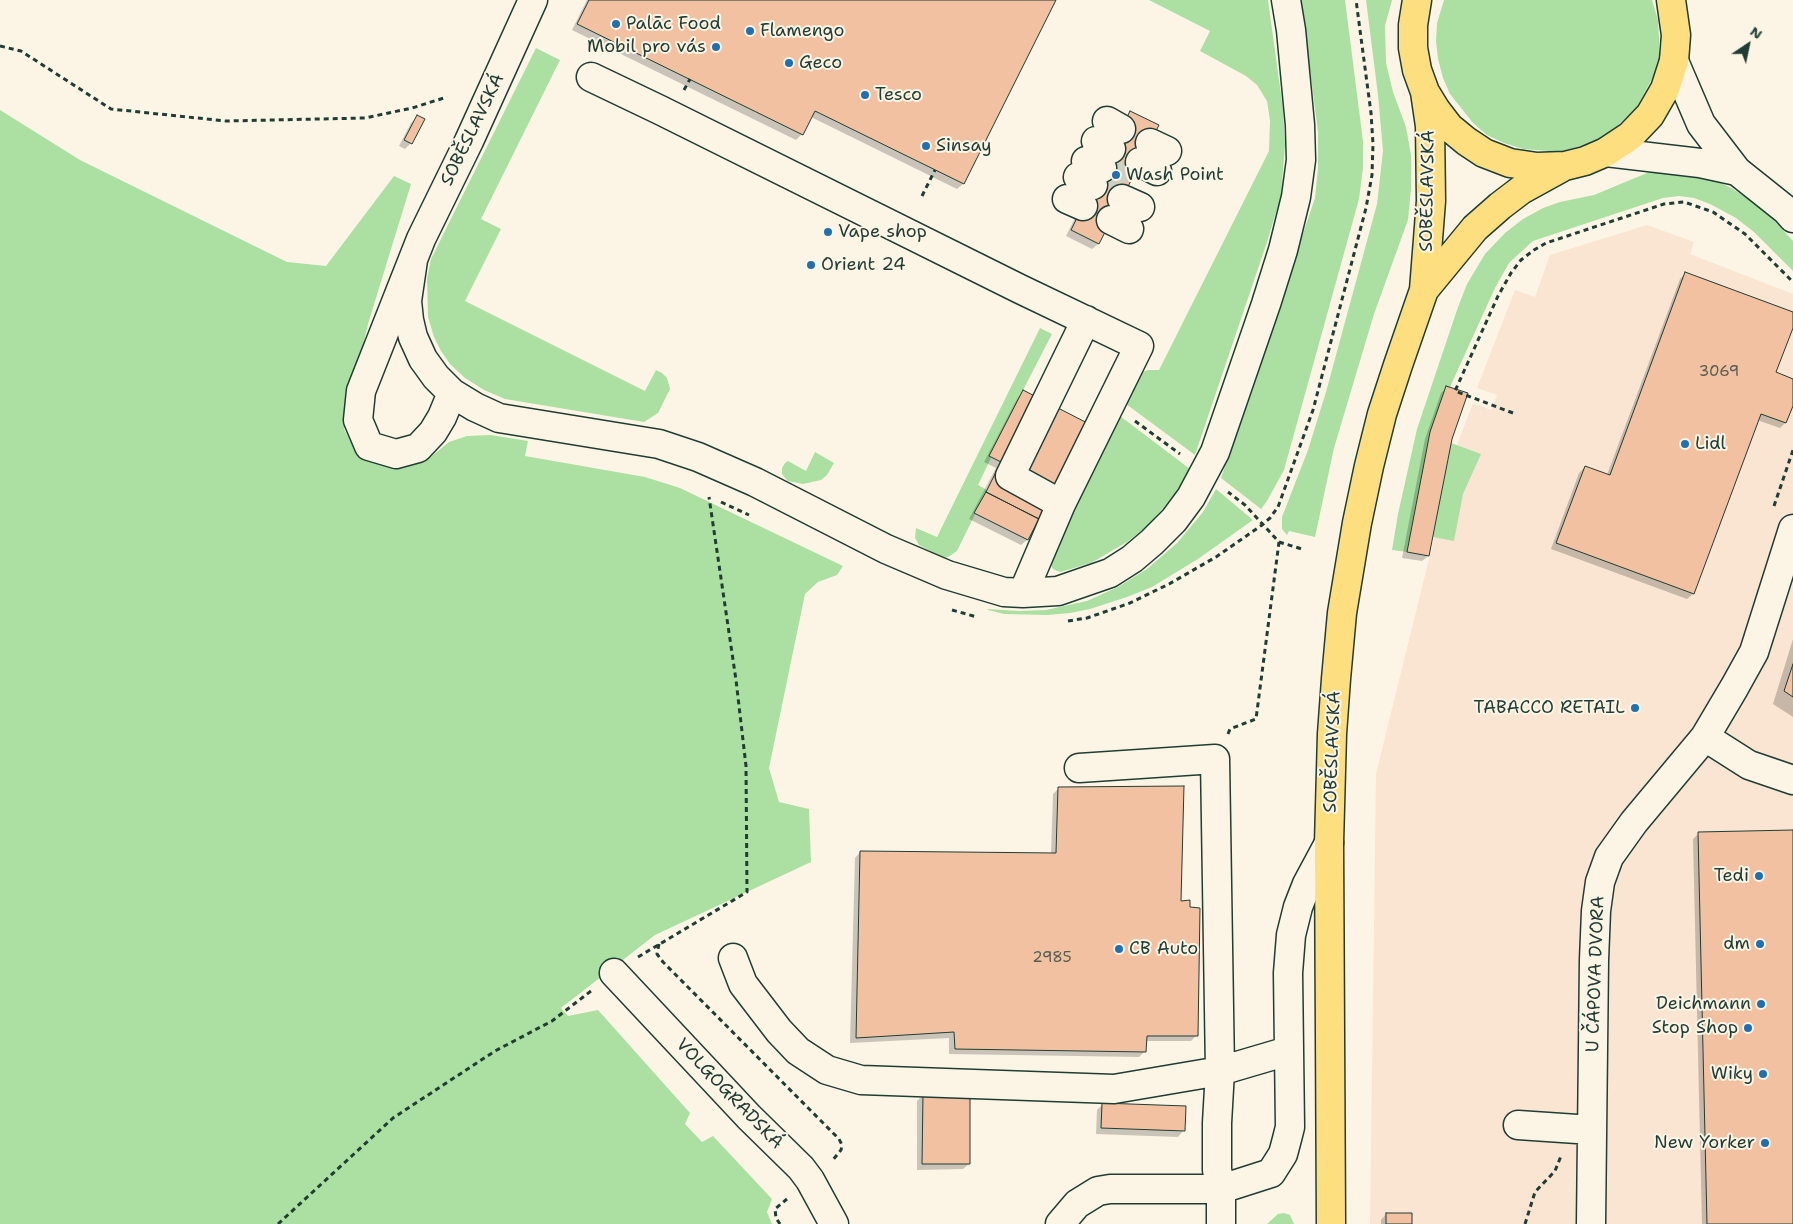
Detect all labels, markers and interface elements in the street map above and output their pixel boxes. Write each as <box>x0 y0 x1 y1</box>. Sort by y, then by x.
place label: Palāc Food <box>626 13 721 35</box>
marker: Palāc Food <box>610 18 622 30</box>
place label: Flamengo <box>760 20 844 42</box>
north arrow <box>1723 20 1773 70</box>
text: N <box>1747 22 1766 43</box>
marker: Flamengo <box>744 25 756 37</box>
place label: Mobil pro vás <box>587 36 706 58</box>
marker: Mobil pro vás <box>710 41 722 53</box>
place label: Geco <box>799 52 842 74</box>
marker: Geco <box>783 57 795 69</box>
street label: SOBĚSLAVSKÁ <box>437 71 509 189</box>
place label: Tesco <box>875 84 922 106</box>
marker: Tesco <box>859 89 871 101</box>
street label: SOBĚSLAVSKÁ <box>1416 130 1440 252</box>
place label: Sinsay <box>936 135 992 157</box>
marker: Sinsay <box>920 140 932 152</box>
place label: Wash Point <box>1126 164 1224 186</box>
marker: Wash Point <box>1110 169 1122 181</box>
place label: Vape shop <box>838 221 927 243</box>
marker: Vape shop <box>822 226 834 238</box>
place label: Orient 24 <box>821 254 905 276</box>
marker: Orient 24 <box>805 259 817 271</box>
house number: 3069 <box>1699 363 1739 381</box>
place label: Lidl <box>1695 433 1726 455</box>
marker: Lidl <box>1679 438 1691 450</box>
street label: SOBĚSLAVSKÁ <box>1320 691 1346 813</box>
place label: TABACCO RETAIL <box>1474 697 1625 719</box>
marker: TABACCO RETAIL <box>1629 702 1641 714</box>
place label: Tedi <box>1714 865 1749 887</box>
marker: Tedi <box>1753 870 1765 882</box>
street label: U ČÁPOVA DVORA <box>1582 895 1610 1053</box>
place label: dm <box>1723 933 1750 955</box>
place label: CB Auto <box>1129 938 1198 960</box>
marker: dm <box>1754 938 1766 950</box>
marker: CB Auto <box>1113 943 1125 955</box>
house number: 2985 <box>1032 949 1072 967</box>
place label: Deichmann <box>1656 993 1751 1015</box>
marker: Deichmann <box>1755 998 1767 1010</box>
place label: Stop Shop <box>1652 1017 1738 1039</box>
marker: Stop Shop <box>1742 1022 1754 1034</box>
street label: VOLGOGRADSKÁ <box>671 1034 787 1154</box>
place label: Wiky <box>1711 1063 1753 1085</box>
marker: Wiky <box>1757 1068 1769 1080</box>
place label: New Yorker <box>1654 1132 1755 1154</box>
marker: New Yorker <box>1759 1137 1771 1149</box>

